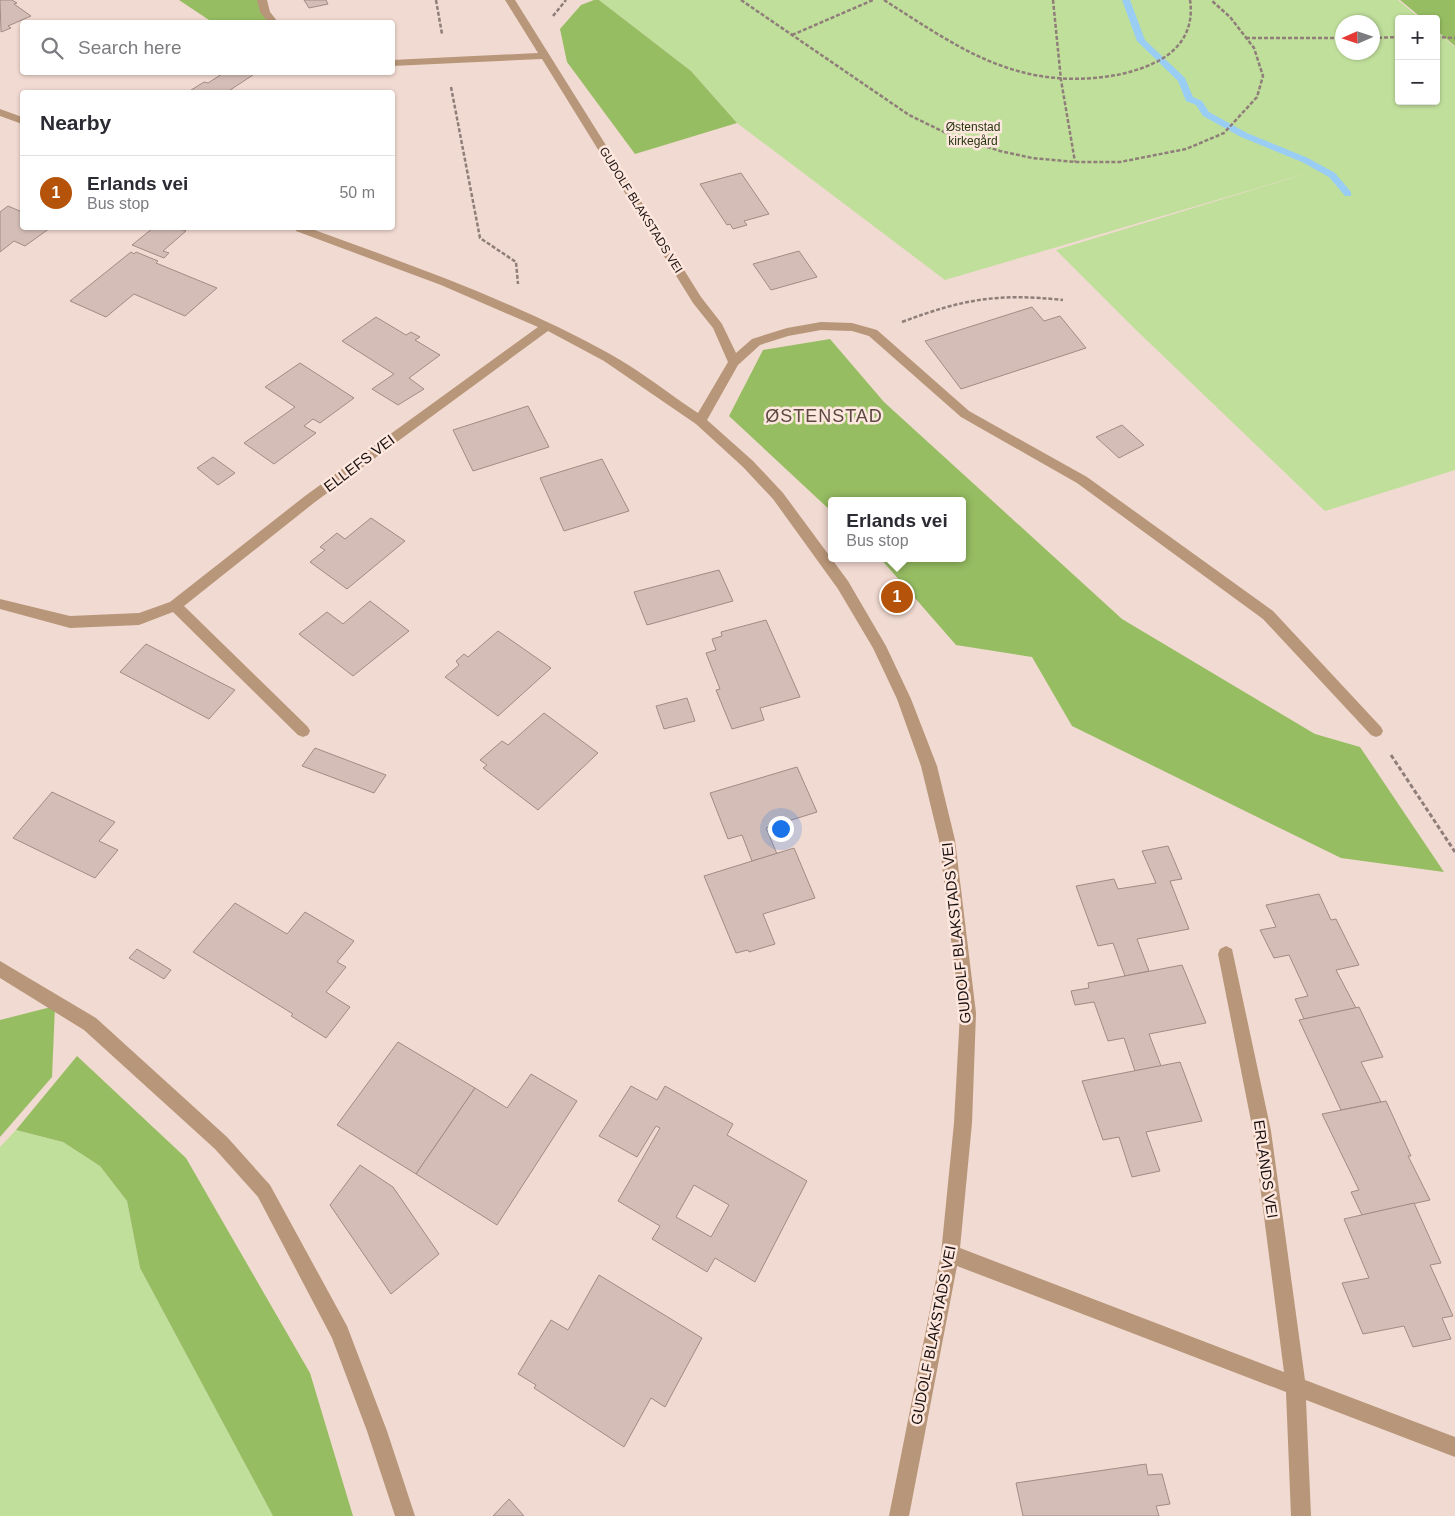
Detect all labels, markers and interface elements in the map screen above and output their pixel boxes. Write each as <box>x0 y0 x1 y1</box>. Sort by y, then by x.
north arrow <box>1335 15 1380 60</box>
map controls <box>1395 15 1440 105</box>
button: + <box>1395 15 1440 60</box>
search box <box>20 20 395 75</box>
icon: search <box>38 34 66 62</box>
text: Search here <box>78 37 182 58</box>
button: − <box>1395 60 1440 105</box>
text: Nearby <box>40 111 111 134</box>
park label: Østenstad kirkegård <box>946 120 1000 148</box>
street label: GUDOLF BLAKSTADS VEI <box>596 144 686 276</box>
text: Erlands vei <box>87 173 188 194</box>
text: 1 <box>52 184 60 201</box>
text: 50 m <box>339 184 375 201</box>
text: Bus stop <box>87 195 149 212</box>
district label: ØSTENSTAD <box>765 406 883 426</box>
street label: ELLEFS VEI <box>320 431 398 495</box>
popup <box>828 497 966 562</box>
text: Erlands vei <box>846 510 948 531</box>
text: Bus stop <box>846 532 909 549</box>
pin: 1 <box>881 578 913 616</box>
your location <box>768 816 794 842</box>
street label: GUDOLF BLAKSTADS VEI <box>938 841 974 1025</box>
street label: ERLANDS VEI <box>1251 1119 1281 1219</box>
street label: GUDOLF BLAKSTADS VEI <box>907 1244 959 1426</box>

